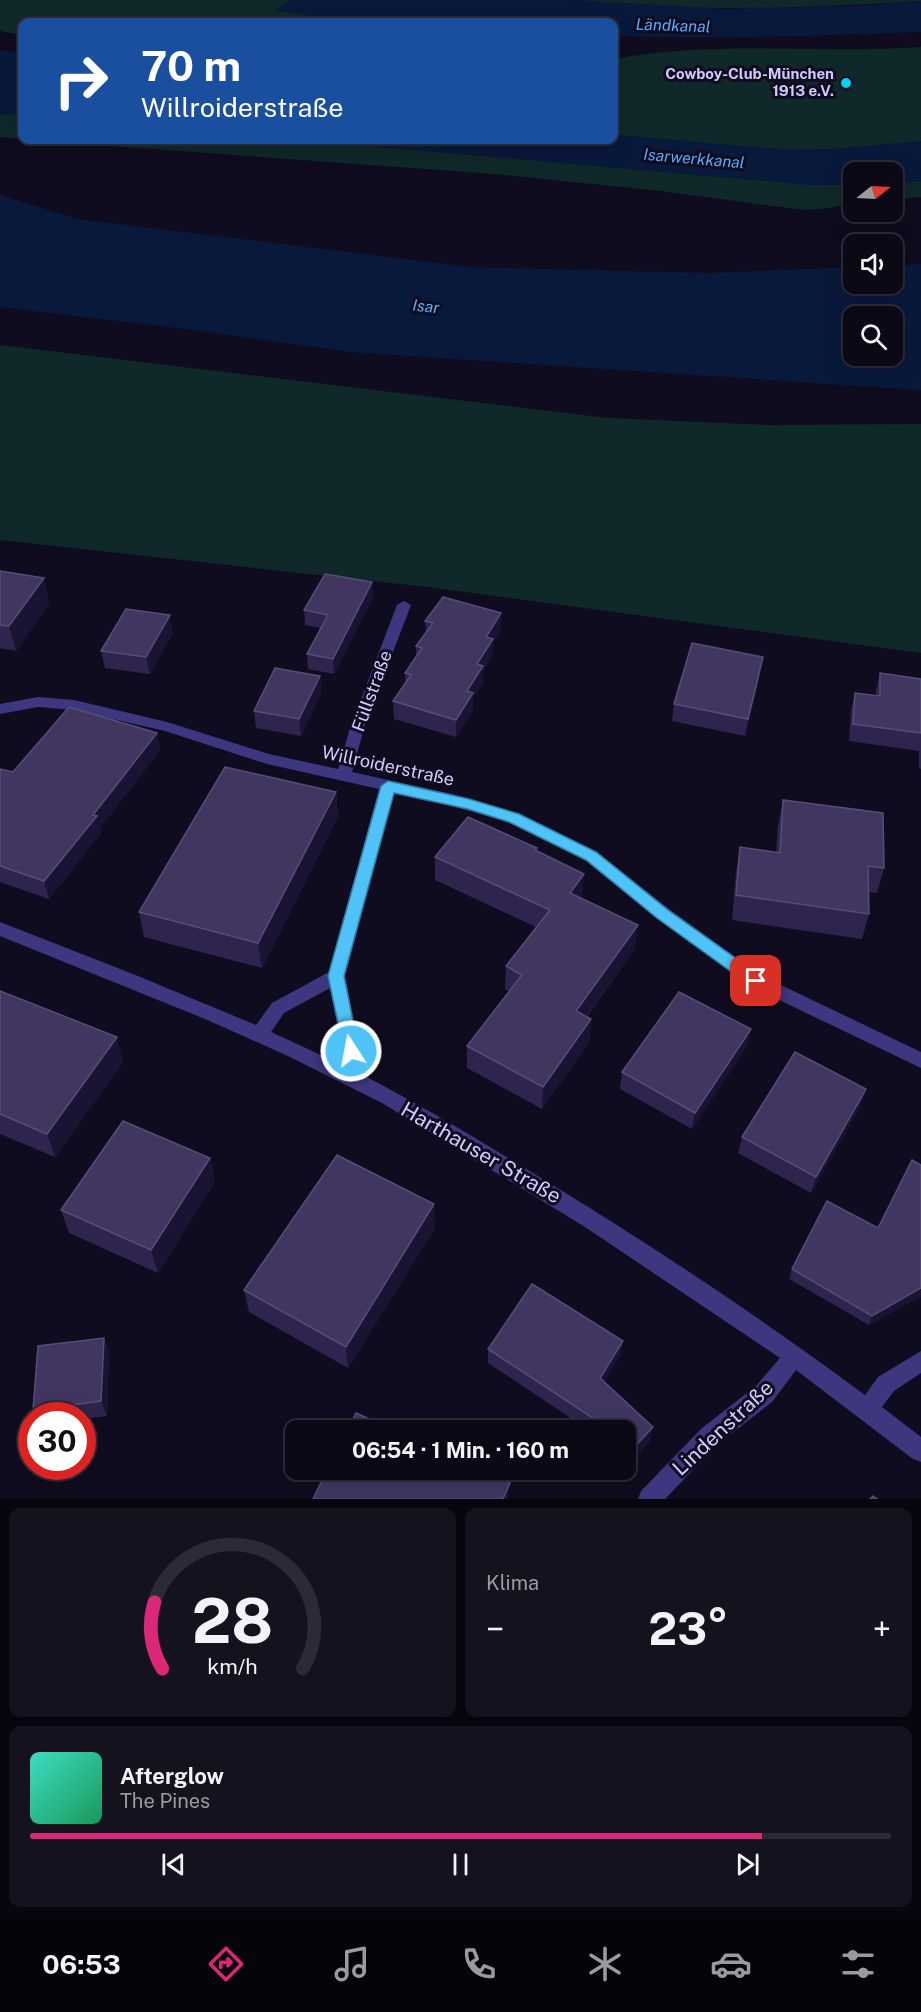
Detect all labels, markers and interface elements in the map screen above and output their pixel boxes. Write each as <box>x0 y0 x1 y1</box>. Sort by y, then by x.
water label: Ländkanal <box>635 15 711 36</box>
text: 70 m <box>141 41 241 90</box>
icon: right <box>42 42 120 120</box>
place label: Cowboy-Club-München 1913 e.V. <box>665 65 834 99</box>
marker: Cowboy-Club-München 1913 e.V. <box>839 76 853 90</box>
text: Willroiderstraße <box>141 91 344 123</box>
water label: Isarwerkkanal <box>643 145 745 172</box>
north arrow <box>843 162 903 222</box>
map controls <box>843 162 903 366</box>
button: sound <box>843 234 903 294</box>
water label: Isar <box>412 296 441 317</box>
button: search <box>843 306 903 366</box>
street label: Füllstraße <box>347 647 396 734</box>
street label: Willroiderstraße <box>320 741 456 790</box>
pin <box>730 955 781 1006</box>
icon: arrive <box>739 964 772 997</box>
position arrow <box>319 1019 383 1083</box>
street label: Harthauser Straße <box>397 1097 566 1209</box>
street label: Lindenstraße <box>667 1375 778 1481</box>
speed limit sign: 30 <box>18 1402 96 1480</box>
text: 06:54 · 1 Min. · 160 m <box>352 1437 569 1463</box>
text: Klima <box>486 1571 539 1595</box>
text: 28 <box>192 1584 273 1657</box>
text: 23° <box>649 1602 728 1655</box>
text: − <box>486 1610 504 1648</box>
text: + <box>873 1610 891 1648</box>
text: km/h <box>207 1655 258 1680</box>
text: Afterglow <box>120 1763 224 1789</box>
text: The Pines <box>120 1789 210 1813</box>
icon: previous <box>157 1848 190 1881</box>
icon: pause <box>444 1848 477 1881</box>
icon: next <box>731 1848 764 1881</box>
icon: directions <box>205 1943 247 1985</box>
icon: music <box>331 1943 373 1985</box>
icon: phone <box>458 1943 500 1985</box>
icon: climate <box>584 1943 626 1985</box>
icon: car <box>710 1943 752 1985</box>
icon: filters <box>837 1943 879 1985</box>
text: 06:53 <box>42 1948 121 1980</box>

